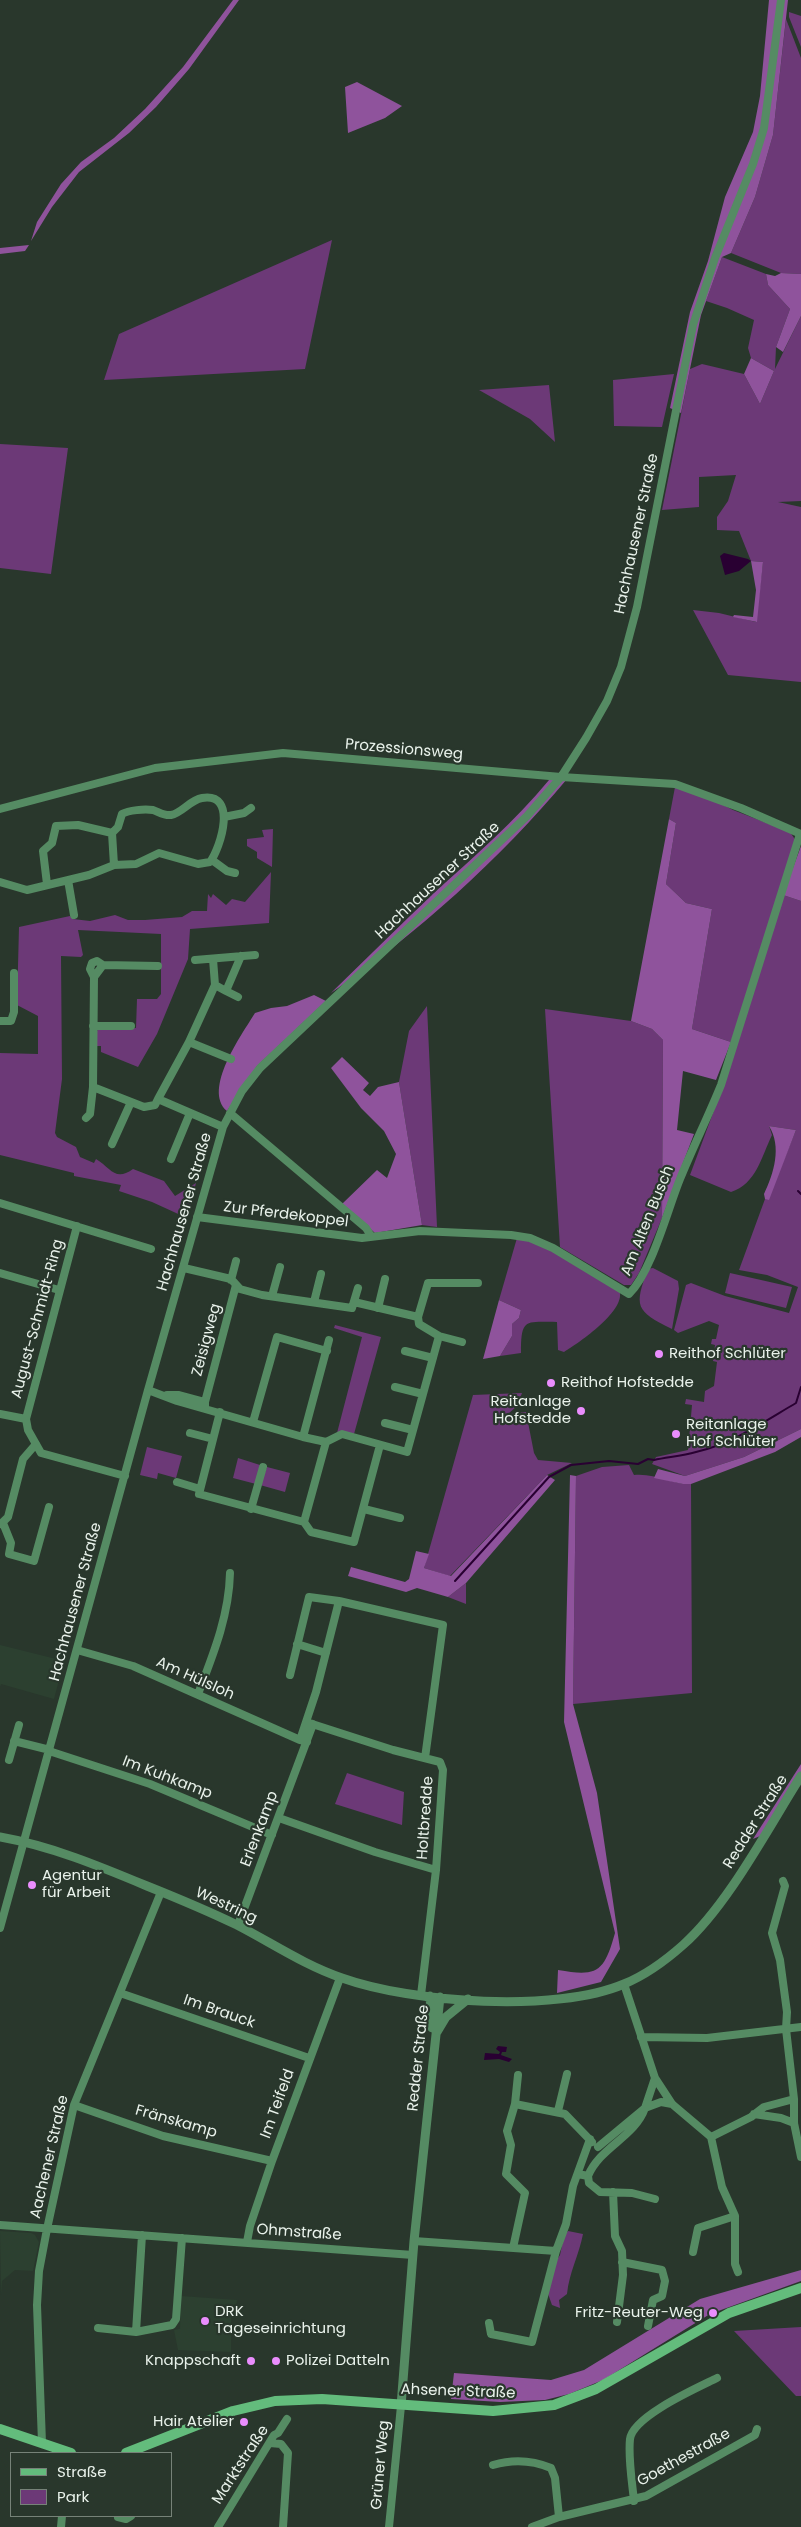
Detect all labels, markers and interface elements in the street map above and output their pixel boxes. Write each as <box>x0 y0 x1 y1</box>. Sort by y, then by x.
street label: Hachhausener Straße <box>611 452 663 616</box>
street label: Prozessionsweg <box>344 736 464 764</box>
street label: Hachhausener Straße <box>372 819 504 943</box>
street label: Hachhausener Straße <box>154 1131 216 1293</box>
street label: Am Alten Busch <box>618 1163 678 1279</box>
street label: Zur Pferdekoppel <box>222 1198 350 1232</box>
street label: August-Schmidt-Ring <box>8 1237 68 1401</box>
street label: Zeisigweg <box>189 1302 225 1378</box>
place label: Reithof Schlüter <box>669 1345 786 1363</box>
marker: Reithof Schlüter <box>653 1348 665 1360</box>
place label: Reithof Hofstedde <box>561 1374 694 1392</box>
marker: Reithof Hofstedde <box>545 1377 557 1389</box>
place label: Reitanlage Hofstedde <box>490 1393 571 1428</box>
marker: Reitanlage Hofstedde <box>575 1405 587 1417</box>
place label: Reitanlage Hof Schlüter <box>686 1416 776 1451</box>
marker: Reitanlage Hof Schlüter <box>670 1428 682 1440</box>
street label: Hachhausener Straße <box>46 1521 106 1683</box>
street label: Am Hülsloh <box>153 1654 237 1704</box>
street label: Im Kuhkamp <box>120 1753 214 1803</box>
street label: Redder Straße <box>720 1772 792 1872</box>
street label: Holtbredde <box>414 1776 438 1860</box>
street label: Erlenkamp <box>237 1789 283 1869</box>
place label: Agentur für Arbeit <box>42 1867 110 1902</box>
marker: Agentur für Arbeit <box>26 1879 38 1891</box>
street label: Westring <box>192 1884 260 1928</box>
street label: Im Brauck <box>181 1991 257 2033</box>
street label: Redder Straße <box>404 2004 434 2112</box>
street label: Im Teifeld <box>257 2067 299 2141</box>
street label: Aachener Straße <box>27 2093 73 2221</box>
street label: Fränskamp <box>133 2102 219 2142</box>
street label: Ohmstraße <box>256 2221 342 2245</box>
place label: DRK Tageseinrichtung <box>215 2303 346 2338</box>
place label: Fritz-Reuter-Weg <box>575 2304 703 2322</box>
marker: Fritz-Reuter-Weg <box>707 2307 719 2319</box>
marker: DRK Tageseinrichtung <box>199 2315 211 2327</box>
place label: Knappschaft <box>145 2352 241 2370</box>
place label: Polizei Datteln <box>286 2352 390 2370</box>
marker: Knappschaft <box>245 2355 257 2367</box>
marker: Polizei Datteln <box>270 2355 282 2367</box>
street label: Ahsener Straße <box>400 2381 516 2403</box>
place label: Hair Atelier <box>153 2413 234 2431</box>
marker: Hair Atelier <box>238 2416 250 2428</box>
street label: Grüner Weg <box>368 2420 394 2510</box>
street label: Marktstraße <box>209 2422 273 2508</box>
street label: Goethestraße <box>634 2425 734 2491</box>
legend <box>10 2452 172 2517</box>
text: Straße <box>57 2461 107 2482</box>
text: Park <box>57 2486 89 2507</box>

